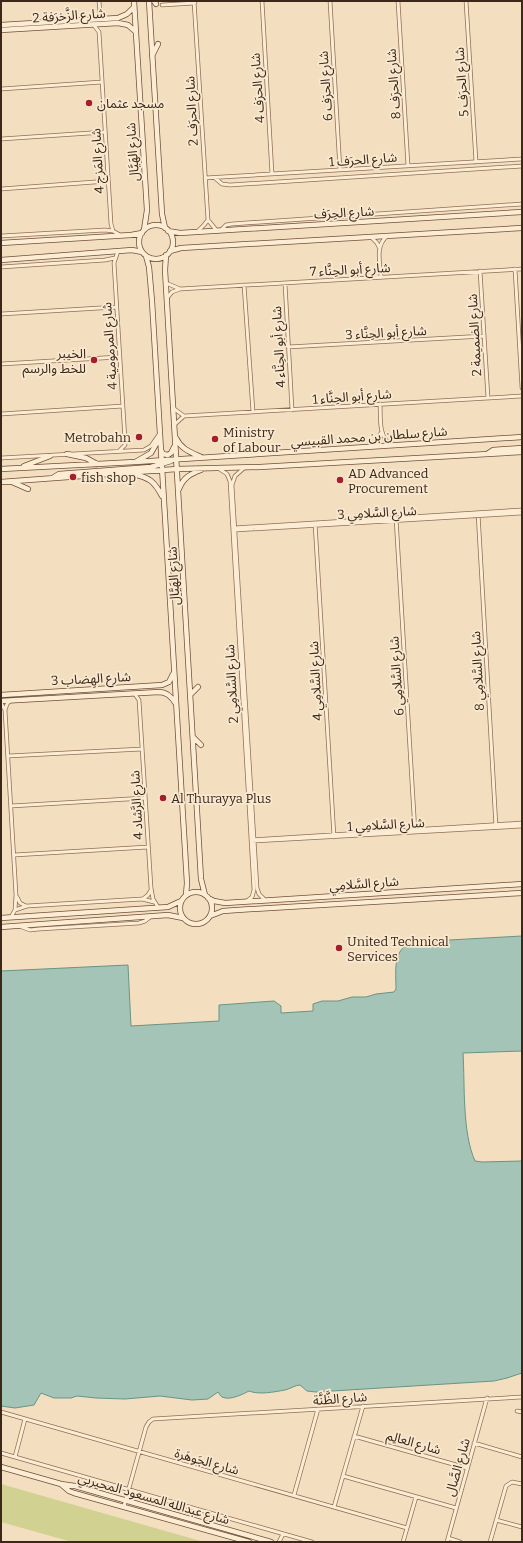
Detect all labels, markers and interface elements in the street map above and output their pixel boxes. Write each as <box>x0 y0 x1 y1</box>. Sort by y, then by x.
street label: شارع الزَّخرَفة 2 <box>32 4 106 29</box>
street label: شارع الحرَف 5 <box>452 46 474 117</box>
street label: شارع الحرَف 8 <box>384 48 406 120</box>
street label: شارع الحرَف 6 <box>316 50 338 122</box>
street label: شارع الحرَف 4 <box>248 52 270 124</box>
street label: شارع الحرَف 2 <box>182 76 204 146</box>
place label: مسجد عثمان <box>97 96 164 112</box>
marker: مسجد عثمان <box>84 98 94 108</box>
street label: شارع الهَيَّال <box>123 122 145 182</box>
street label: شارع المَزج 4 <box>88 128 110 194</box>
street label: شارع الحرَف 1 <box>329 150 398 172</box>
street label: شارع الحِرَف <box>314 203 375 225</box>
street label: شارع أبو الحِنَّاء 7 <box>309 259 391 282</box>
street label: شارع الضميمة 2 <box>465 293 487 377</box>
street label: شارع المرمومية 4 <box>99 301 123 390</box>
street label: شارع أبو الحِنَّاء 4 <box>268 306 291 388</box>
street label: شارع أبو الحِنَّاء 3 <box>345 322 427 345</box>
place label: الخیبر للخط والرسم <box>22 346 86 379</box>
marker: الخیبر للخط والرسم <box>89 355 99 365</box>
street label: شارع أبو الحِنَّاء 1 <box>312 385 392 410</box>
street label: شارع سلطان بن محمد القبيسي <box>290 424 448 452</box>
place label: Ministry of Labour <box>223 425 281 455</box>
place label: Metrobahn <box>64 430 132 445</box>
marker: Metrobahn <box>134 432 144 442</box>
marker: Ministry of Labour <box>210 434 220 444</box>
place label: AD Advanced Procurement <box>348 466 429 496</box>
place label: fish shop <box>81 470 136 485</box>
marker: fish shop <box>68 472 78 482</box>
marker: AD Advanced Procurement <box>335 475 345 485</box>
street label: شارع السَّلامِي 3 <box>337 503 417 525</box>
street label: شارع الهَيَّال <box>164 546 186 606</box>
street label: شارع السَّلامِي 8 <box>468 630 490 711</box>
street label: شارع السَّلامِي 6 <box>386 635 410 716</box>
street label: شارع السَّلامِي 4 <box>306 641 328 721</box>
street label: شارع السَّلامِي 2 <box>222 644 244 724</box>
street label: شارع الهِضاب 3 <box>51 669 132 691</box>
street label: شارع الرَّشاد 4 <box>127 770 149 840</box>
place label: Al Thurayya Plus <box>171 791 271 806</box>
marker: Al Thurayya Plus <box>158 793 168 803</box>
street label: شارع السَّلامِي 1 <box>347 815 425 837</box>
street label: شارع السَّلامِي <box>329 874 400 896</box>
place label: United Technical Services <box>347 934 449 964</box>
marker: United Technical Services <box>334 943 344 953</box>
street label: شارع الظَّنَّة <box>312 1387 368 1411</box>
street label: شارع العالِم <box>384 1428 443 1460</box>
street label: شارع الصَّال <box>442 1436 476 1499</box>
street label: شارع الجَوهَرة <box>172 1445 241 1481</box>
street label: شارع عبدالله المسعود المحيربي <box>76 1470 231 1530</box>

